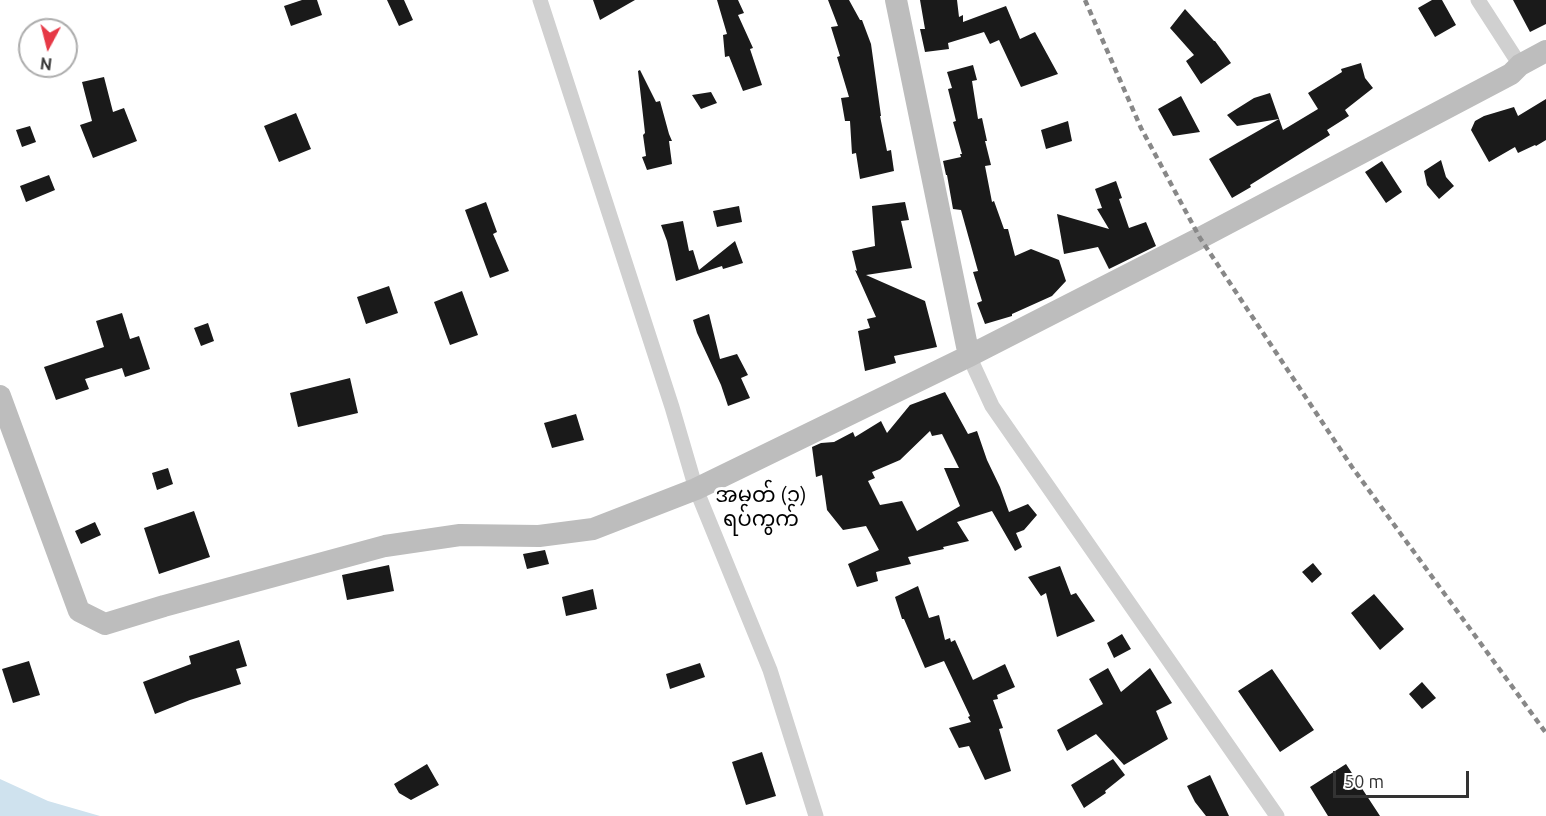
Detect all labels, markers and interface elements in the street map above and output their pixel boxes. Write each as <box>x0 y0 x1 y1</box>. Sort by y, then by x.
north arrow <box>18 18 78 78</box>
text: N <box>39 54 53 74</box>
district label: အမှတ် (၁) ရပ်ကွက် <box>715 482 807 532</box>
scale bar <box>1336 759 1472 797</box>
text: 50 m <box>1344 771 1384 791</box>

